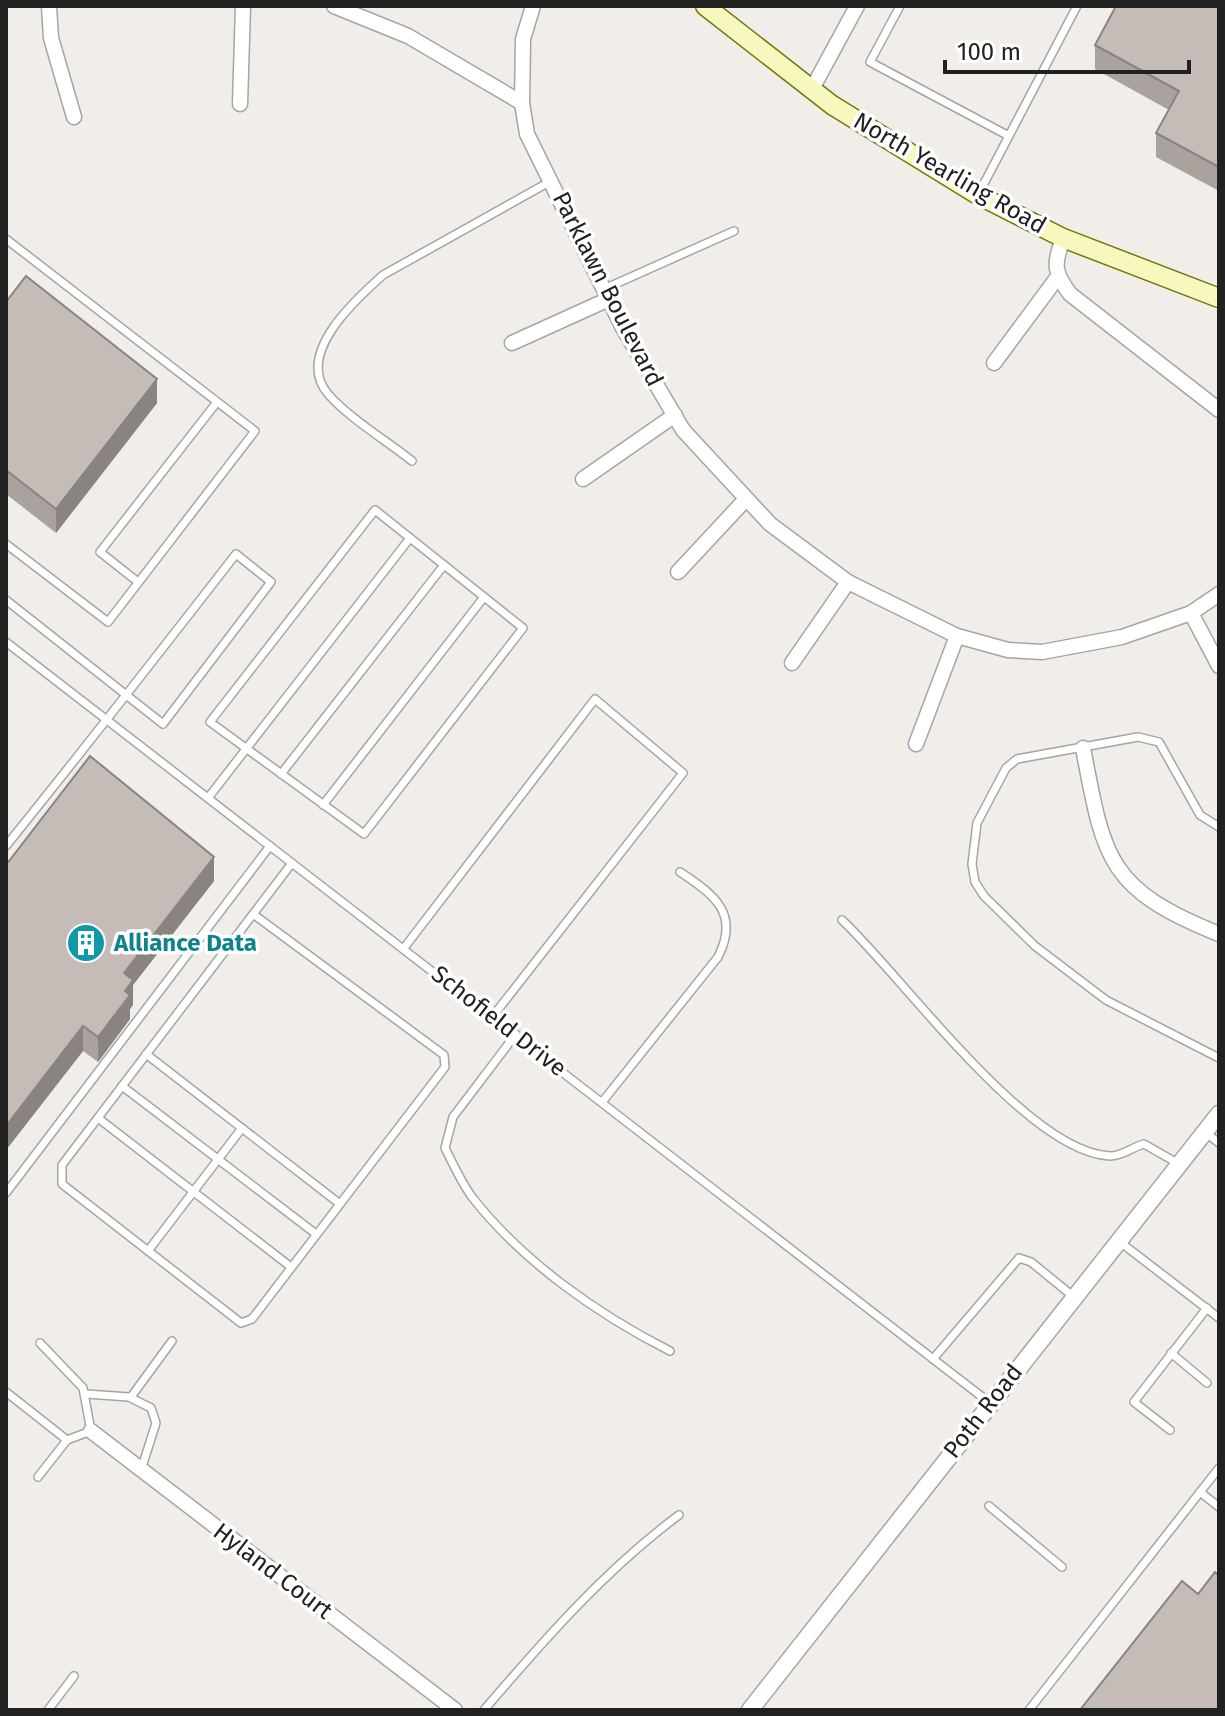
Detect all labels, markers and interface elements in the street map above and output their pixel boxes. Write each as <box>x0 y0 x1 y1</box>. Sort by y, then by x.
scale bar <box>945 24 1189 74</box>
text: 100 m <box>957 38 1021 66</box>
street label: North Yearling Road <box>849 106 1051 240</box>
street label: Parklawn Boulevard <box>547 187 669 391</box>
building icon: Alliance Data <box>65 922 107 964</box>
place label: Alliance Data <box>113 929 257 957</box>
street label: Schofield Drive <box>426 960 572 1082</box>
street label: Poth Road <box>938 1358 1028 1464</box>
street label: Hyland Court <box>208 1517 338 1625</box>

